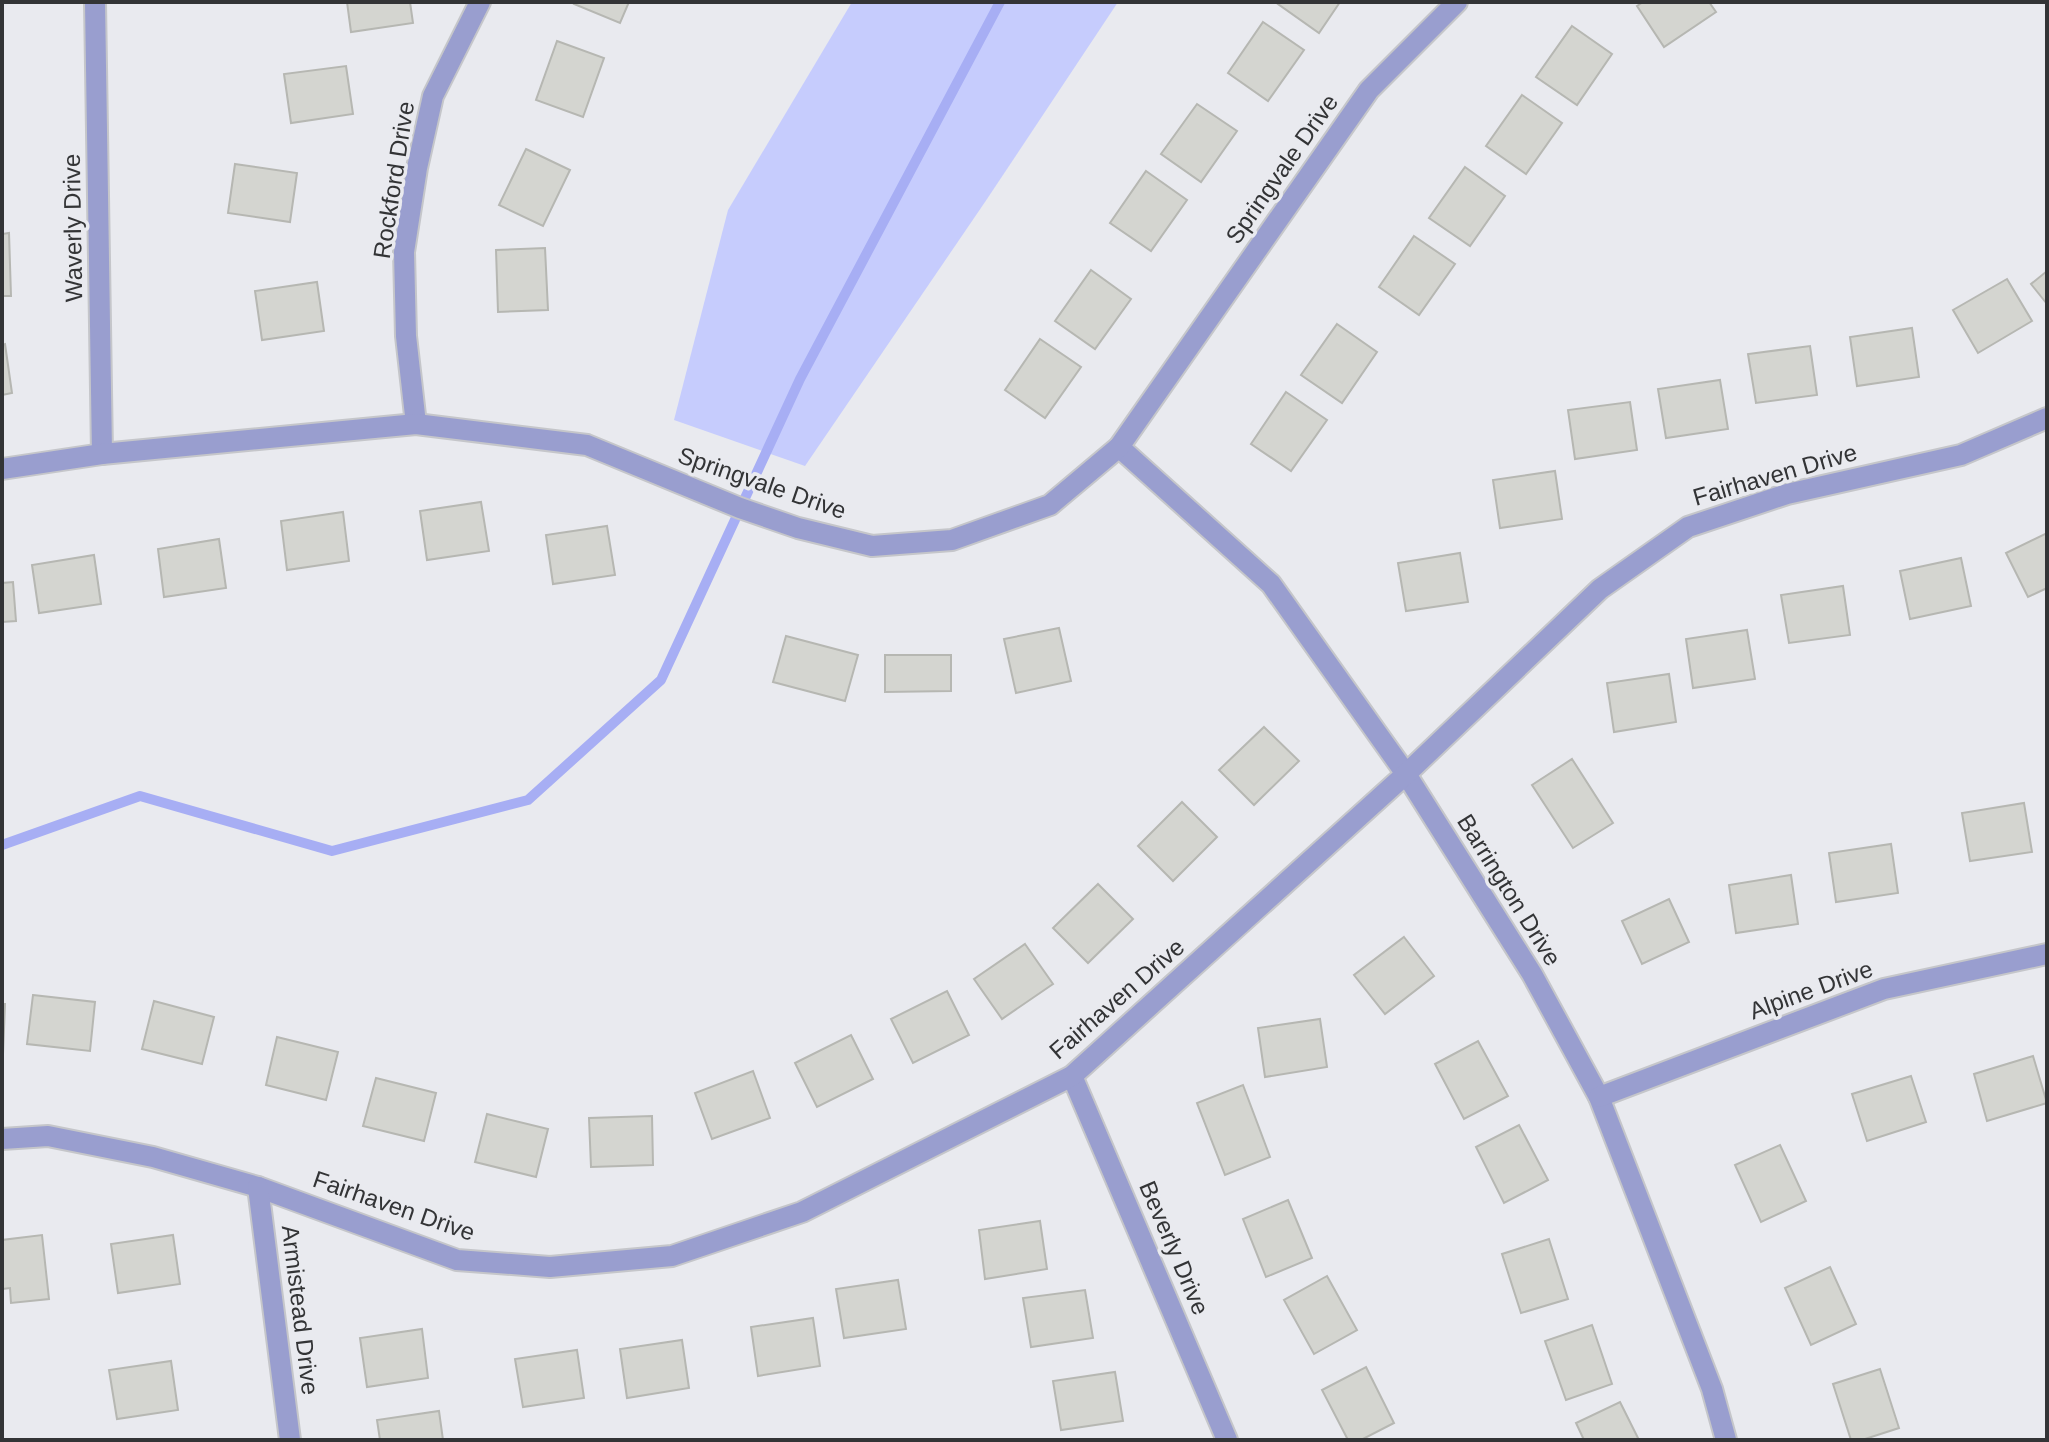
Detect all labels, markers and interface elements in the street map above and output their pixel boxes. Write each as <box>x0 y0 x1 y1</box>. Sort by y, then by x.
street label: Springvale Drive <box>1220 89 1343 249</box>
street label: Rockford Drive <box>368 99 419 260</box>
street label: Waverly Drive <box>58 154 87 302</box>
street label: Fairhaven Drive <box>1690 438 1860 511</box>
street label: Springvale Drive <box>675 441 850 524</box>
street label: Barrington Drive <box>1452 809 1567 970</box>
street label: Fairhaven Drive <box>1044 933 1189 1064</box>
street label: Alpine Drive <box>1745 955 1876 1024</box>
street label: Fairhaven Drive <box>310 1165 479 1246</box>
street label: Beverly Drive <box>1134 1177 1215 1319</box>
street label: Armistead Drive <box>277 1224 324 1396</box>

